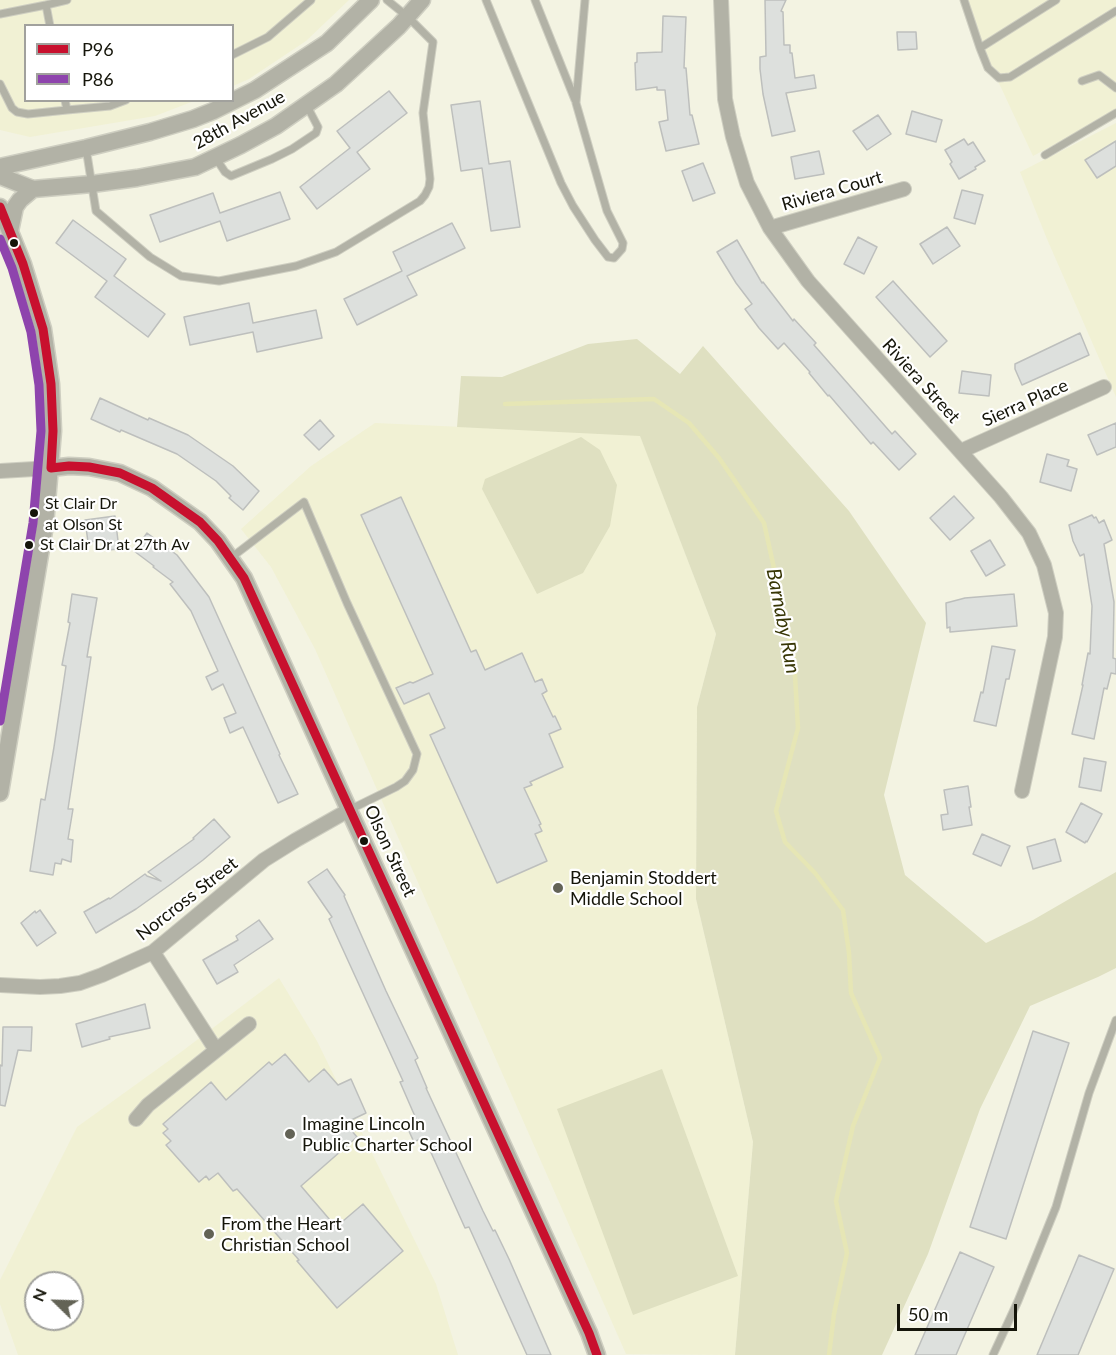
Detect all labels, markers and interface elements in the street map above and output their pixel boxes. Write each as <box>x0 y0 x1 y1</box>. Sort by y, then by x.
legend <box>24 24 234 102</box>
text: P96 <box>82 38 114 60</box>
text: P86 <box>82 68 114 90</box>
street label: 28th Avenue <box>189 86 289 154</box>
street label: Riviera Court <box>779 166 885 216</box>
unlabelled marker <box>8 237 20 249</box>
street label: Riviera Street <box>878 334 964 428</box>
street label: Sierra Place <box>979 374 1071 432</box>
place label: St Clair Dr at Olson St <box>45 494 122 532</box>
marker: St Clair Dr at Olson St <box>28 507 40 519</box>
place label: St Clair Dr at 27th Av <box>40 535 190 555</box>
marker: St Clair Dr at 27th Av <box>23 539 35 551</box>
water label: Barnaby Run <box>761 566 805 676</box>
street label: Olson Street <box>359 802 421 900</box>
unlabelled marker <box>358 835 370 847</box>
street label: Norcross Street <box>132 853 242 945</box>
place label: Benjamin Stoddert Middle School <box>570 867 717 910</box>
marker: Benjamin Stoddert Middle School <box>551 881 565 895</box>
place label: Imagine Lincoln Public Charter School <box>302 1113 472 1156</box>
marker: Imagine Lincoln Public Charter School <box>283 1127 297 1141</box>
place label: From the Heart Christian School <box>221 1213 349 1256</box>
marker: From the Heart Christian School <box>202 1227 216 1241</box>
north arrow <box>24 1271 84 1331</box>
text: N <box>28 1285 50 1304</box>
scale bar <box>900 1292 1020 1330</box>
text: 50 m <box>908 1303 948 1325</box>

